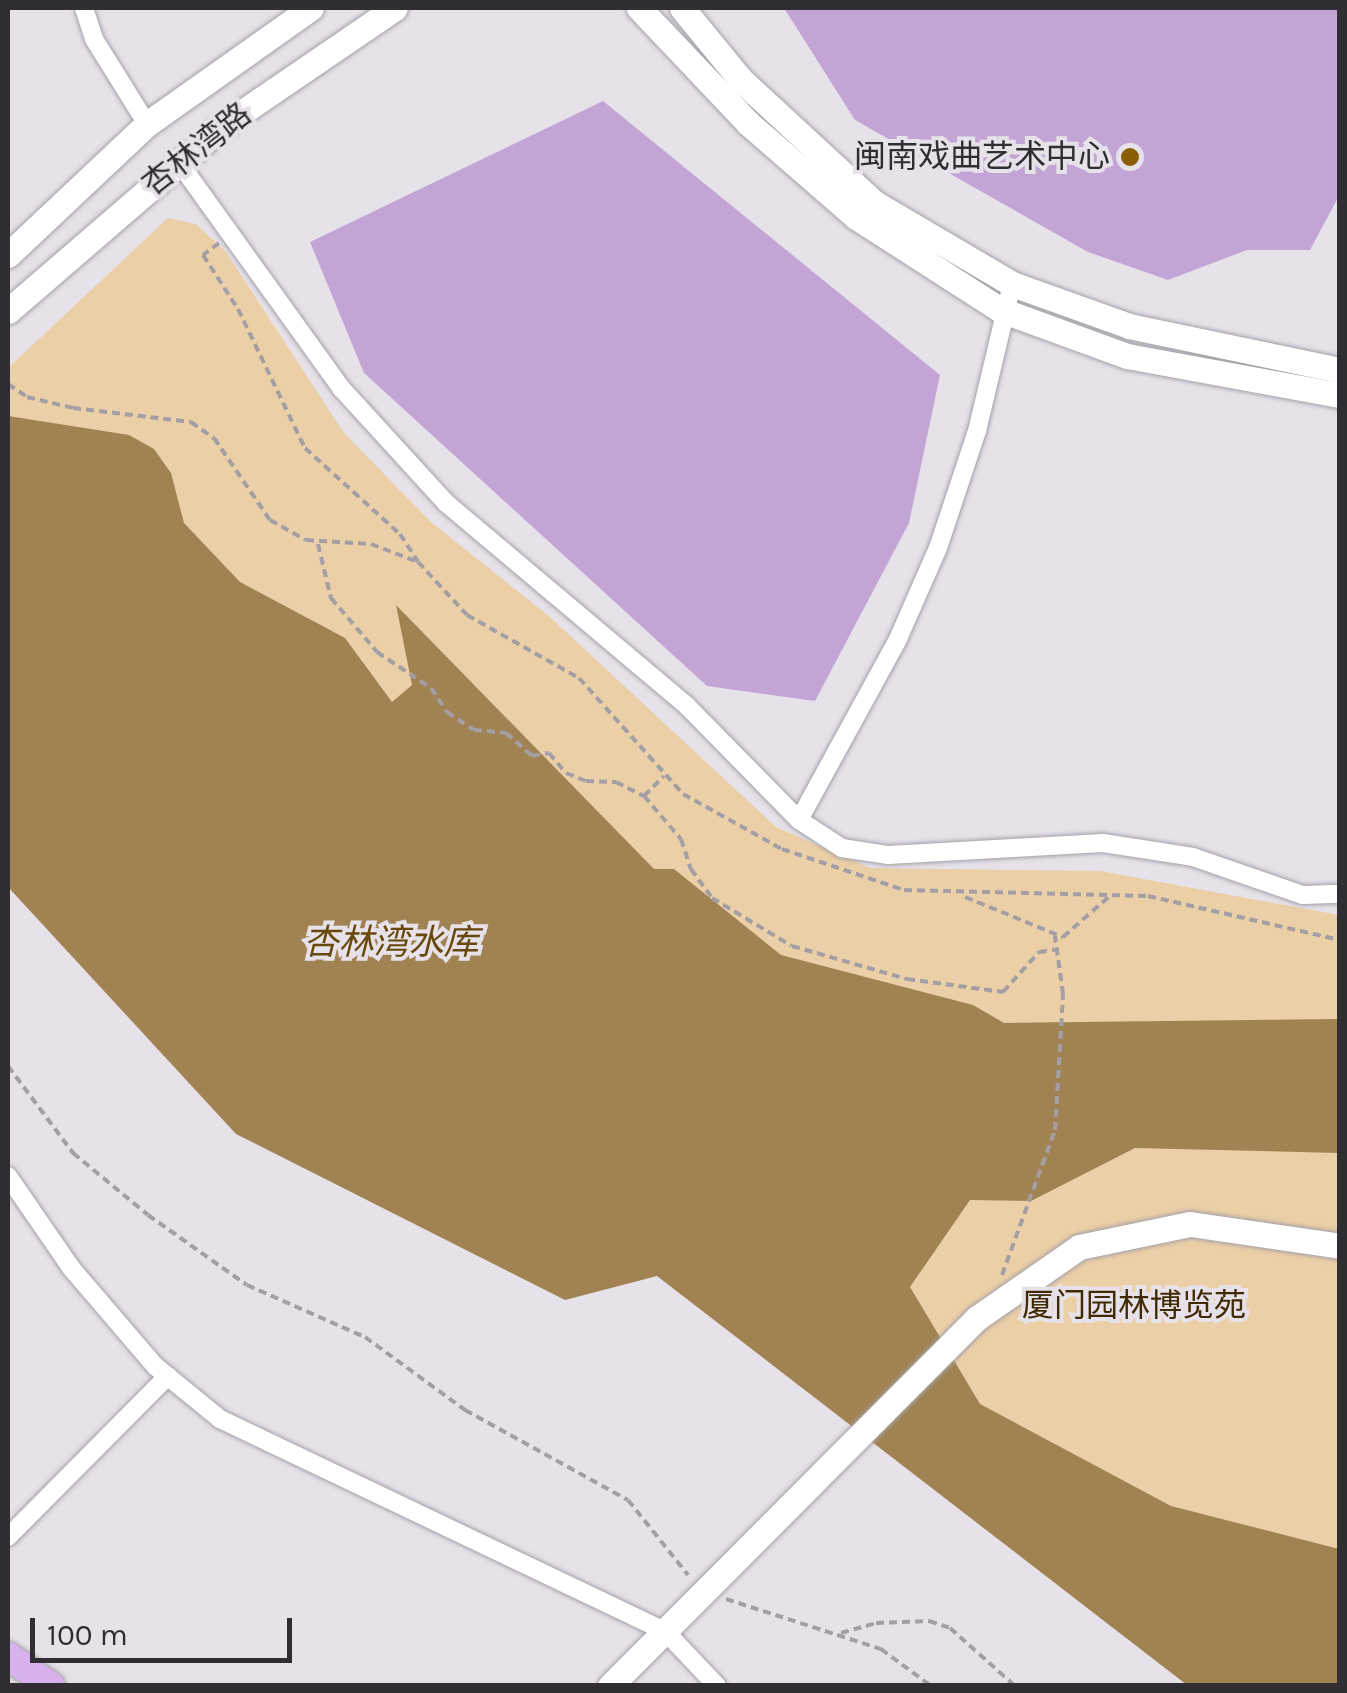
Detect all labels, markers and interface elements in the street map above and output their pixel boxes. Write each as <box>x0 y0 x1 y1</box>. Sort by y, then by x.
street label: 杏林湾路 <box>135 95 259 205</box>
place label: 闽南戏曲艺术中心 <box>854 138 1110 176</box>
marker: 闽南戏曲艺术中心 <box>1119 146 1141 168</box>
water label: 杏林湾水库 <box>304 922 478 964</box>
park label: 厦门园林博览苑 <box>1022 1287 1246 1325</box>
scale bar <box>35 1598 298 1660</box>
text: 100 m <box>47 1617 128 1653</box>

